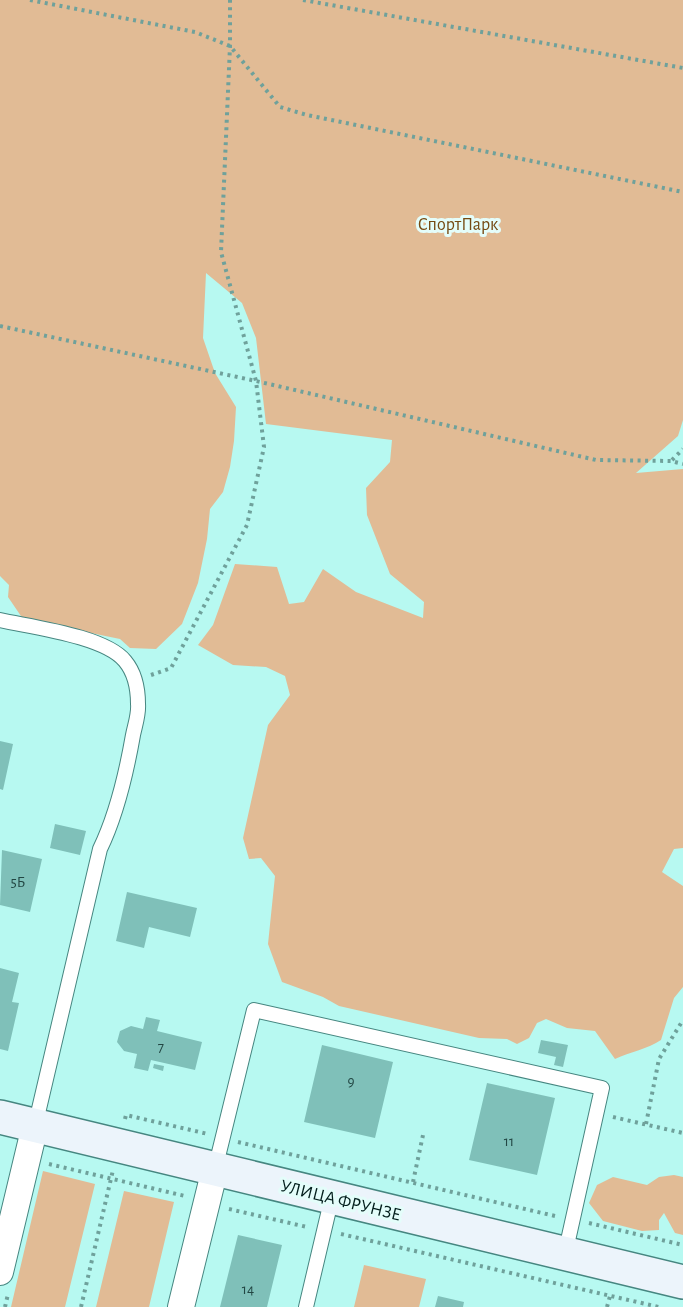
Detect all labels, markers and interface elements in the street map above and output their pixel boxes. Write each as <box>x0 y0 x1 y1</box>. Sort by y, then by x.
park label: СпортПарк <box>418 216 499 234</box>
house number: 5Б <box>11 875 25 890</box>
house number: 7 <box>158 1040 164 1055</box>
house number: 9 <box>347 1074 355 1089</box>
house number: 11 <box>504 1134 514 1149</box>
street label: УЛИЦА ФРУНЗЕ <box>279 1177 403 1225</box>
house number: 14 <box>242 1282 254 1297</box>

